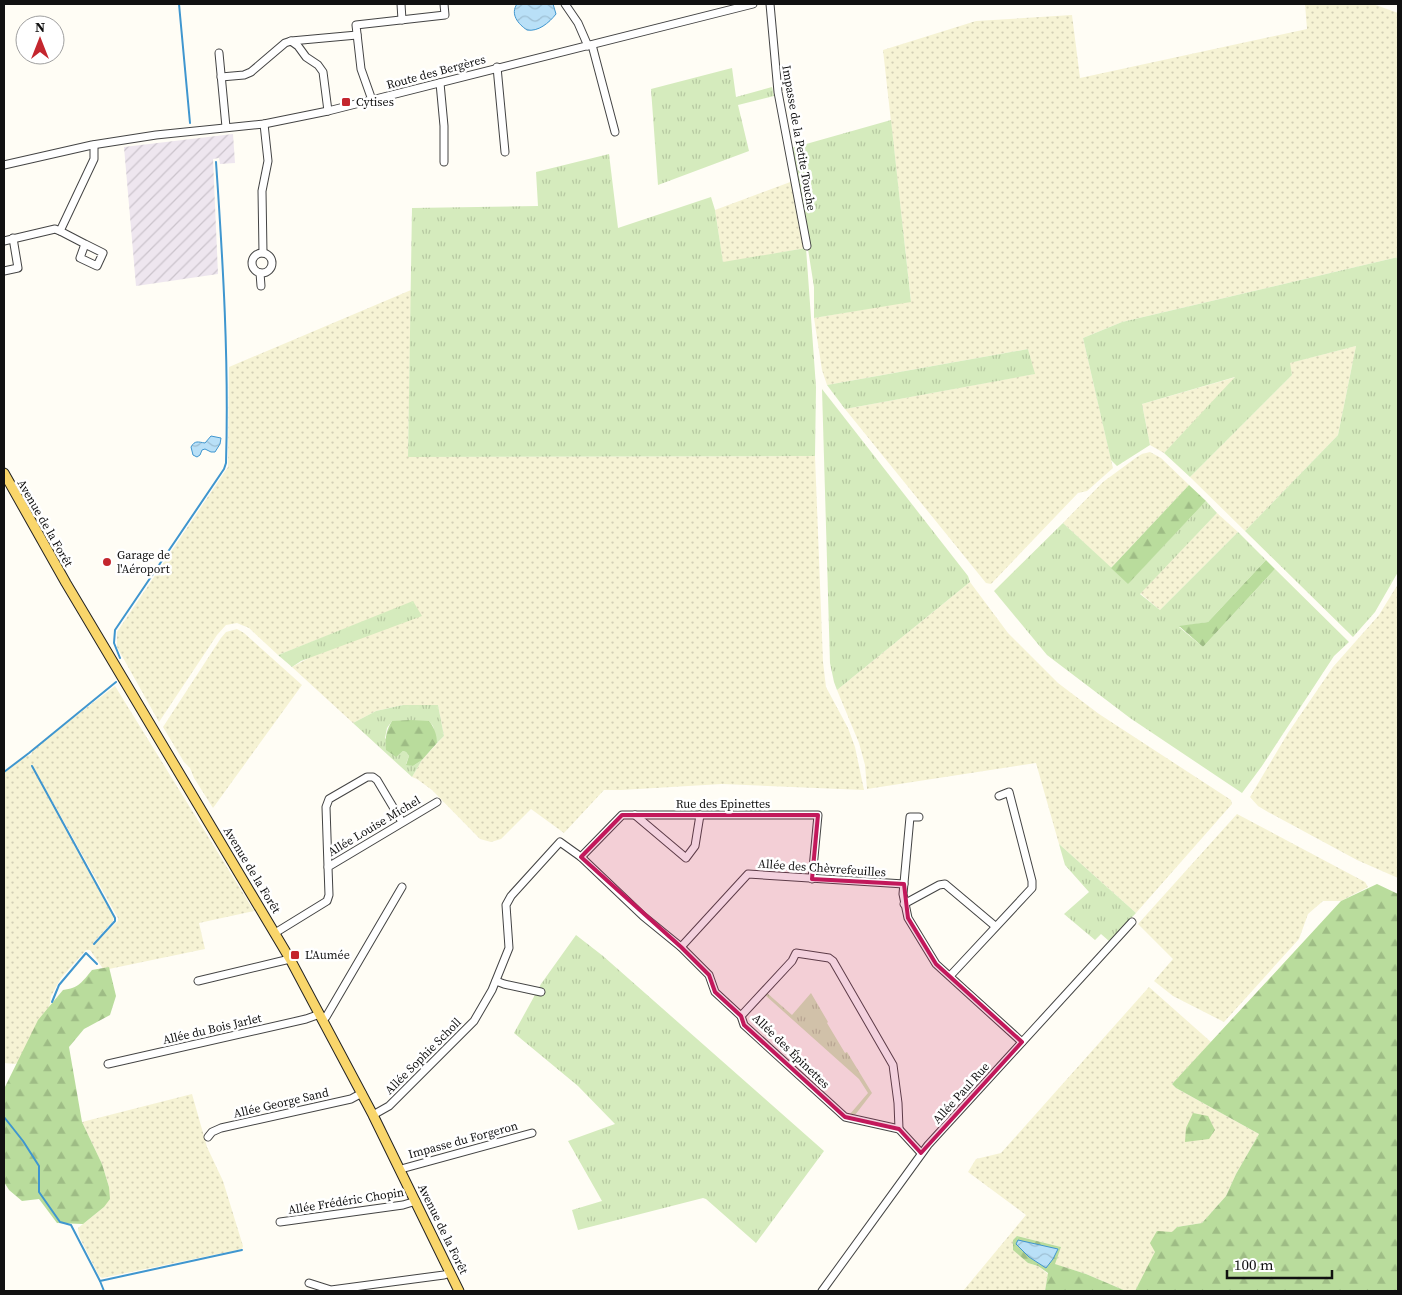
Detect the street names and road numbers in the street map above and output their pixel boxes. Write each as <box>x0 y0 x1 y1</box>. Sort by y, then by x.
street label: Route des Bergères <box>385 51 487 93</box>
street label: Impasse de la Petite Touche <box>778 64 820 212</box>
street label: Avenue de la Forêt <box>13 476 77 570</box>
street label: Allée Louise Michel <box>325 792 424 860</box>
street label: Rue des Epinettes <box>676 796 770 812</box>
street label: Avenue de la Forêt <box>220 824 284 916</box>
street label: Allée des Chèvrefeuilles <box>758 856 886 880</box>
street label: Allée du Bois Jarlet <box>161 1010 263 1048</box>
street label: Allée des Épinettes <box>749 1010 833 1092</box>
street label: Allée Sophie Scholl <box>381 1014 465 1098</box>
street label: Allée Paul Rue <box>929 1059 993 1127</box>
street label: Allée George Sand <box>232 1084 330 1122</box>
street label: Impasse du Forgeron <box>406 1118 520 1162</box>
street label: Avenue de la Forêt <box>414 1181 472 1277</box>
street label: Allée Frédéric Chopin <box>287 1184 405 1218</box>

